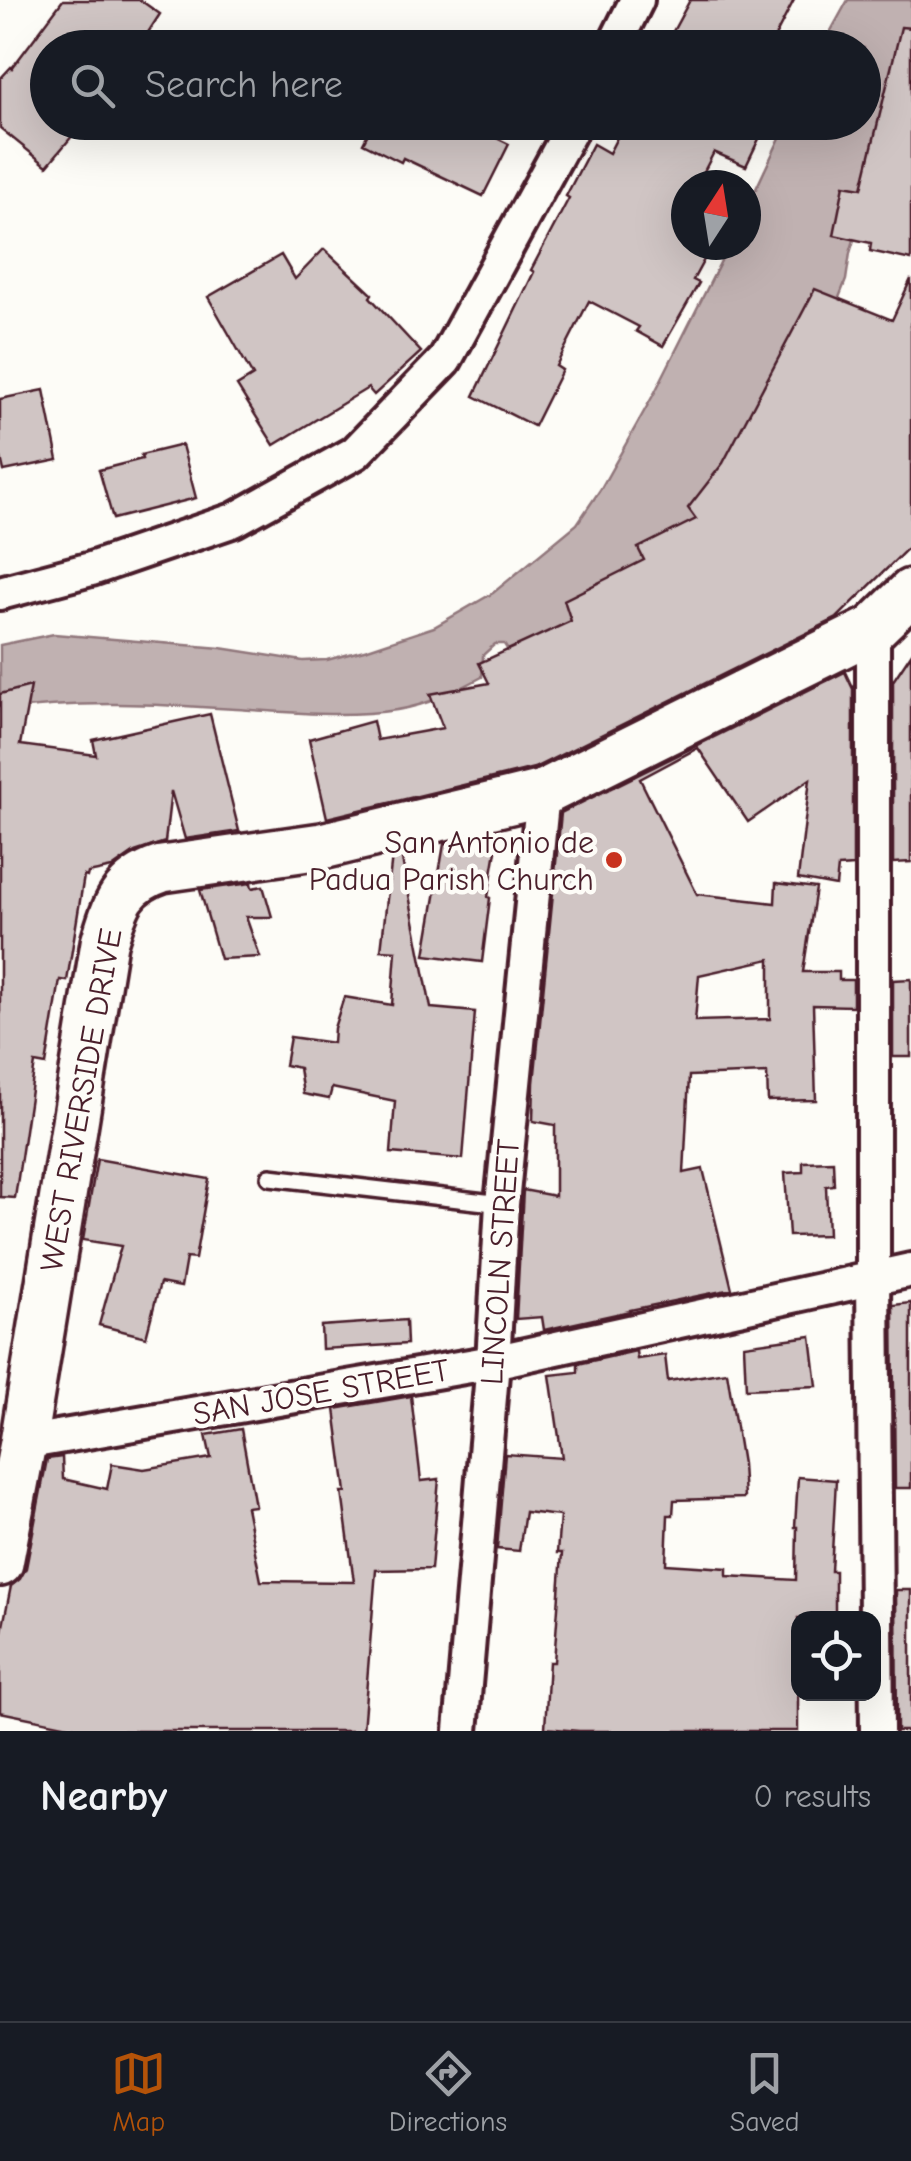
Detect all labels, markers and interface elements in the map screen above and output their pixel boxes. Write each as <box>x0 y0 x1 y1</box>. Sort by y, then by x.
search box <box>30 30 881 140</box>
icon: search <box>65 58 120 113</box>
text: Search here <box>145 63 343 107</box>
north arrow <box>671 170 761 260</box>
place label: San Antonio de Padua Parish Church <box>309 824 594 898</box>
marker: San Antonio de Padua Parish Church <box>603 849 625 871</box>
street label: WEST RIVERSIDE DRIVE <box>33 926 129 1274</box>
street label: LINCOLN STREET <box>473 1138 527 1386</box>
street label: SAN JOSE STREET <box>190 1351 452 1433</box>
map controls <box>791 1611 881 1701</box>
button: locate <box>791 1611 881 1701</box>
text: Nearby <box>40 1772 167 1821</box>
text: 0 results <box>754 1778 871 1815</box>
tab: Map <box>111 2046 166 2138</box>
tab: Directions <box>389 2046 507 2138</box>
tab: Saved <box>730 2046 800 2138</box>

